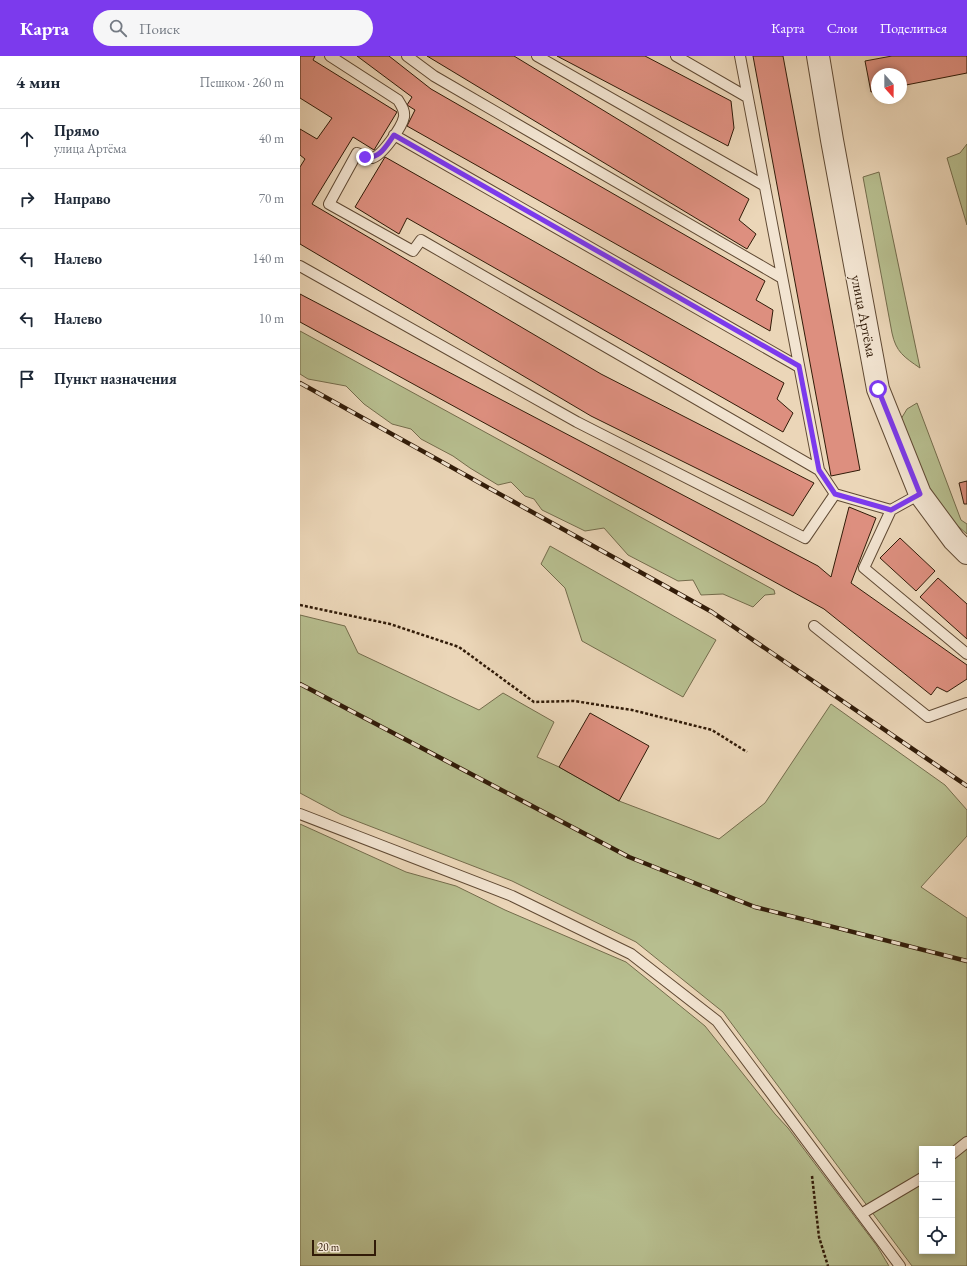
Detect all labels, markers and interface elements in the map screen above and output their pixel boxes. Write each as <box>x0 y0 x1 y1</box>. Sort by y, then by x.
search box <box>93 10 373 46</box>
text: Карта <box>20 16 69 41</box>
icon: search <box>107 17 129 39</box>
text: Поиск <box>139 19 180 38</box>
text: Карта <box>771 19 805 37</box>
text: Слои <box>827 19 858 37</box>
text: Поделиться <box>880 19 947 37</box>
north arrow <box>871 68 907 104</box>
text: 4 мин <box>16 71 60 93</box>
text: Пешком · 260 m <box>200 74 284 91</box>
text: Прямо <box>54 121 99 140</box>
icon: ahead <box>16 128 38 150</box>
text: 40 m <box>259 130 284 147</box>
text: улица Артёма <box>54 140 126 157</box>
route end <box>356 148 374 166</box>
icon: right <box>16 188 38 210</box>
text: Направо <box>54 189 111 208</box>
text: 70 m <box>259 190 284 207</box>
icon: left <box>16 248 38 270</box>
text: Налево <box>54 249 102 268</box>
text: 140 m <box>253 250 284 267</box>
street label: улица Артёма <box>847 273 882 359</box>
icon: left <box>16 308 38 330</box>
text: Налево <box>54 309 102 328</box>
text: 10 m <box>259 310 284 327</box>
icon: arrive <box>16 368 38 390</box>
text: Пункт назначения <box>54 369 177 388</box>
route start <box>869 380 887 398</box>
map controls <box>919 1146 955 1254</box>
button: + <box>919 1146 955 1182</box>
button: − <box>919 1182 955 1218</box>
button: locate <box>919 1218 955 1254</box>
scale bar <box>312 1238 376 1257</box>
text: 20 m <box>318 1240 339 1254</box>

